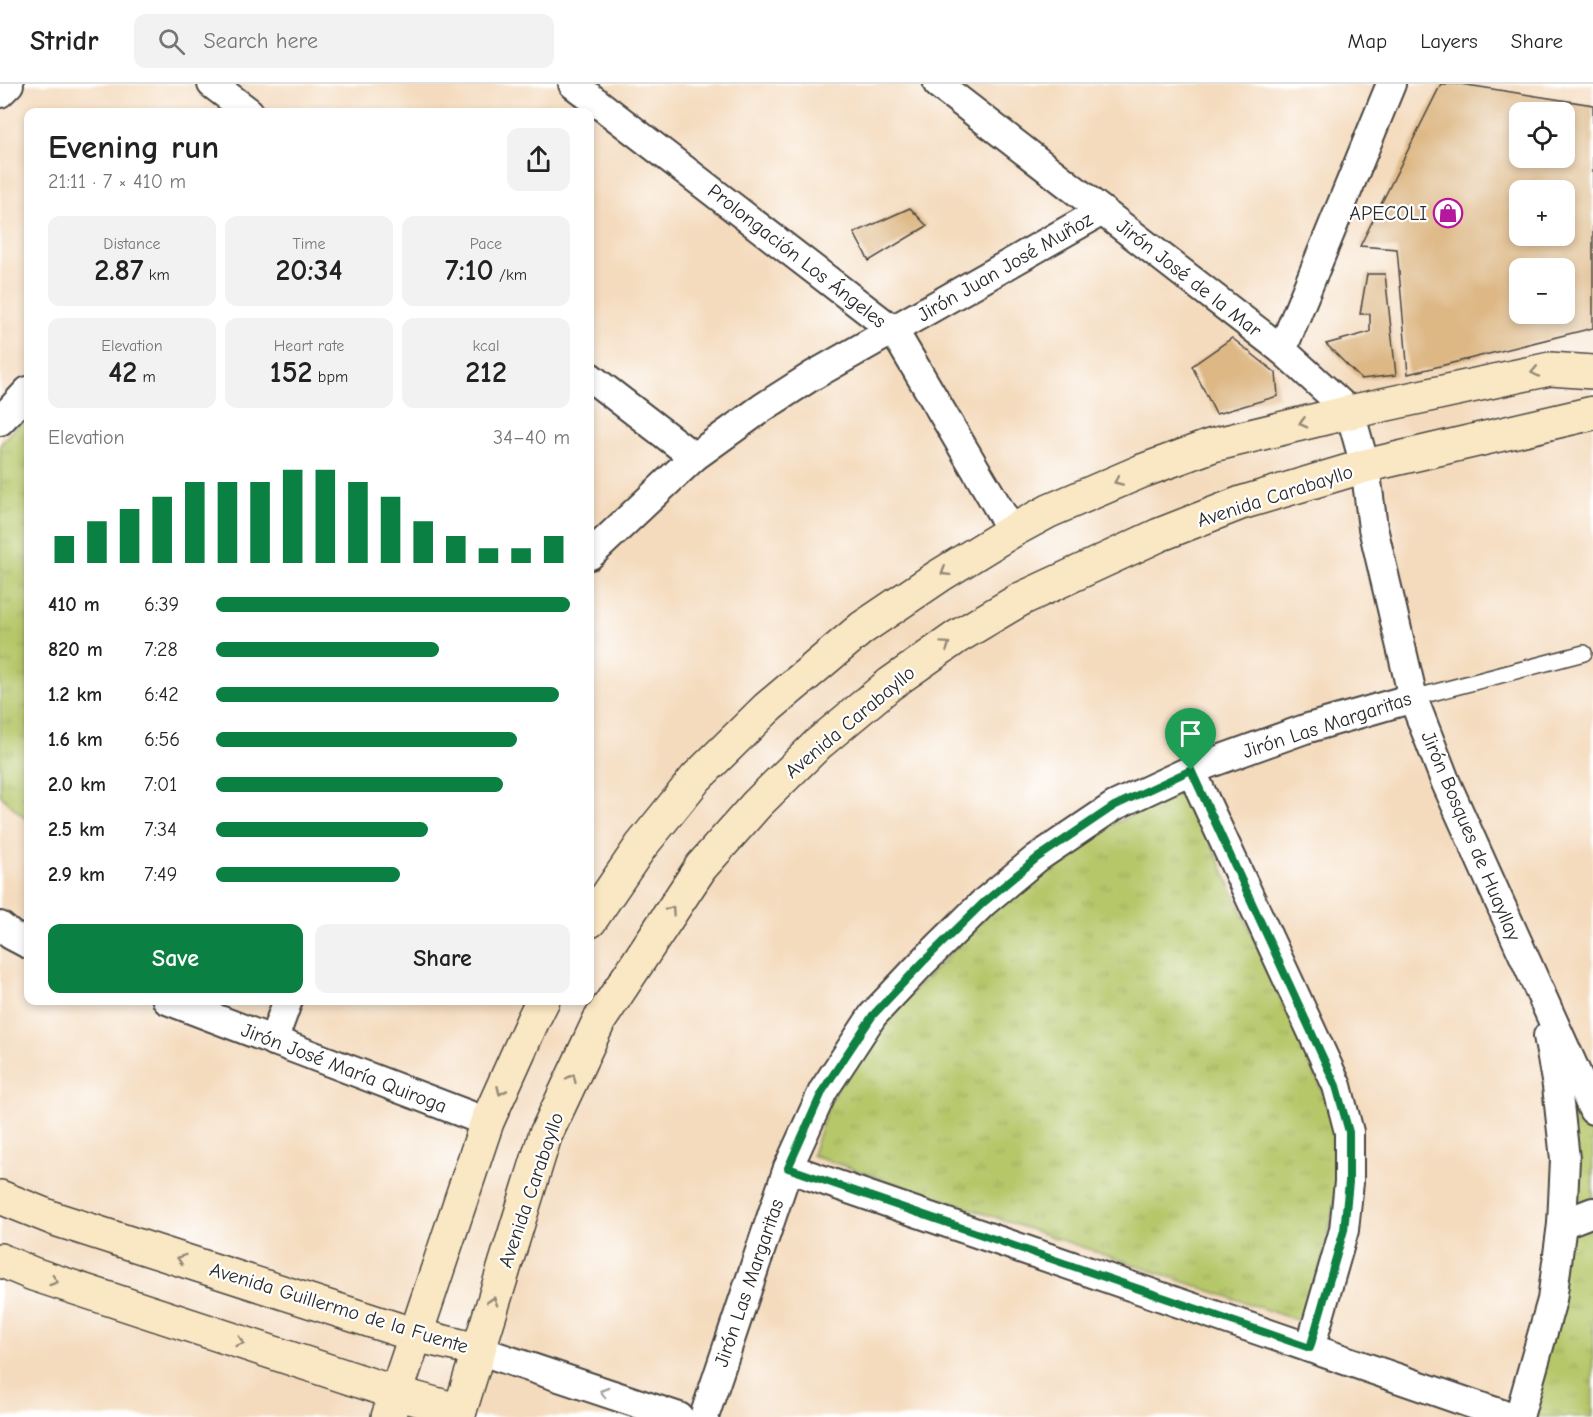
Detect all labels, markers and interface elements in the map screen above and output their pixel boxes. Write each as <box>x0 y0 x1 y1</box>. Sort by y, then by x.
search box <box>134 14 554 68</box>
text: Stridr <box>30 25 98 57</box>
icon: search <box>155 25 188 58</box>
text: Search here <box>203 28 318 54</box>
text: Map <box>1348 29 1387 53</box>
text: Layers <box>1420 29 1478 53</box>
text: Share <box>1511 29 1563 53</box>
map controls <box>1509 102 1575 324</box>
button: locate <box>1509 102 1575 168</box>
text: Evening run <box>48 128 219 166</box>
button: share <box>507 128 570 191</box>
text: 21:11 · 7 × 410 m <box>48 170 186 193</box>
street label: Prolongación Los Ángeles <box>703 178 891 333</box>
button: + <box>1509 180 1575 246</box>
shop icon: APECOLI <box>1432 197 1464 229</box>
place label: APECOLI <box>1349 202 1427 225</box>
street label: Jirón Juan José Muñoz <box>913 207 1097 326</box>
street label: Jirón José de la Mar <box>1112 214 1266 342</box>
text: Distance <box>103 235 161 253</box>
text: Time <box>292 235 326 253</box>
text: Pace <box>470 235 502 253</box>
text: 2.87 <box>94 253 143 288</box>
text: 20:34 <box>275 253 343 288</box>
text: 7:10 <box>445 253 494 288</box>
button: − <box>1509 258 1575 324</box>
text: km <box>143 266 170 284</box>
text: /km <box>494 266 527 284</box>
text: Elevation <box>101 337 163 355</box>
text: Heart rate <box>274 337 344 355</box>
text: kcal <box>473 337 499 355</box>
text: 42 <box>108 355 137 390</box>
text: 152 <box>270 355 313 390</box>
text: 212 <box>465 355 507 390</box>
one-way arrow <box>1530 365 1540 378</box>
text: m <box>137 368 156 386</box>
text: bpm <box>313 368 348 386</box>
one-way arrow <box>1299 416 1309 429</box>
text: Elevation <box>48 426 125 449</box>
text: 34–40 m <box>493 426 570 449</box>
street label: Avenida Carabayllo <box>1194 460 1356 532</box>
one-way arrow <box>1113 474 1124 486</box>
one-way arrow <box>941 564 951 576</box>
text: 410 m <box>48 593 100 616</box>
text: 6:39 <box>144 593 179 616</box>
text: 820 m <box>48 638 103 661</box>
text: 7:28 <box>144 638 178 661</box>
one-way arrow <box>939 641 950 652</box>
street label: Avenida Carabayllo <box>780 661 920 783</box>
text: 1.2 km <box>48 683 102 706</box>
text: 6:42 <box>144 683 179 706</box>
street label: Jirón Las Margaritas <box>1240 687 1414 763</box>
pin <box>1165 708 1216 770</box>
icon: arrive <box>1174 717 1207 750</box>
text: 1.6 km <box>48 728 103 751</box>
text: 6:56 <box>144 728 180 751</box>
street label: Jirón Bosques de Huayllay <box>1416 728 1526 944</box>
text: 2.0 km <box>48 773 106 796</box>
text: 7:01 <box>144 773 177 796</box>
text: 2.5 km <box>48 818 105 841</box>
text: 7:34 <box>144 818 177 841</box>
text: 2.9 km <box>48 863 105 886</box>
text: 7:49 <box>144 863 177 886</box>
one-way arrow <box>664 906 675 917</box>
button: Save <box>48 924 303 993</box>
button: Share <box>315 924 570 993</box>
street label: Jirón José María Quiroga <box>238 1018 450 1118</box>
one-way arrow <box>565 1073 577 1084</box>
one-way arrow <box>496 1085 508 1096</box>
street label: Avenida Carabayllo <box>494 1109 568 1271</box>
street label: Jirón Las Margaritas <box>709 1196 789 1370</box>
one-way arrow <box>176 1254 187 1267</box>
street label: Avenida Guillermo de la Fuente <box>207 1258 471 1358</box>
one-way arrow <box>48 1274 59 1286</box>
one-way arrow <box>486 1296 499 1307</box>
one-way arrow <box>234 1334 245 1347</box>
one-way arrow <box>599 1387 610 1399</box>

